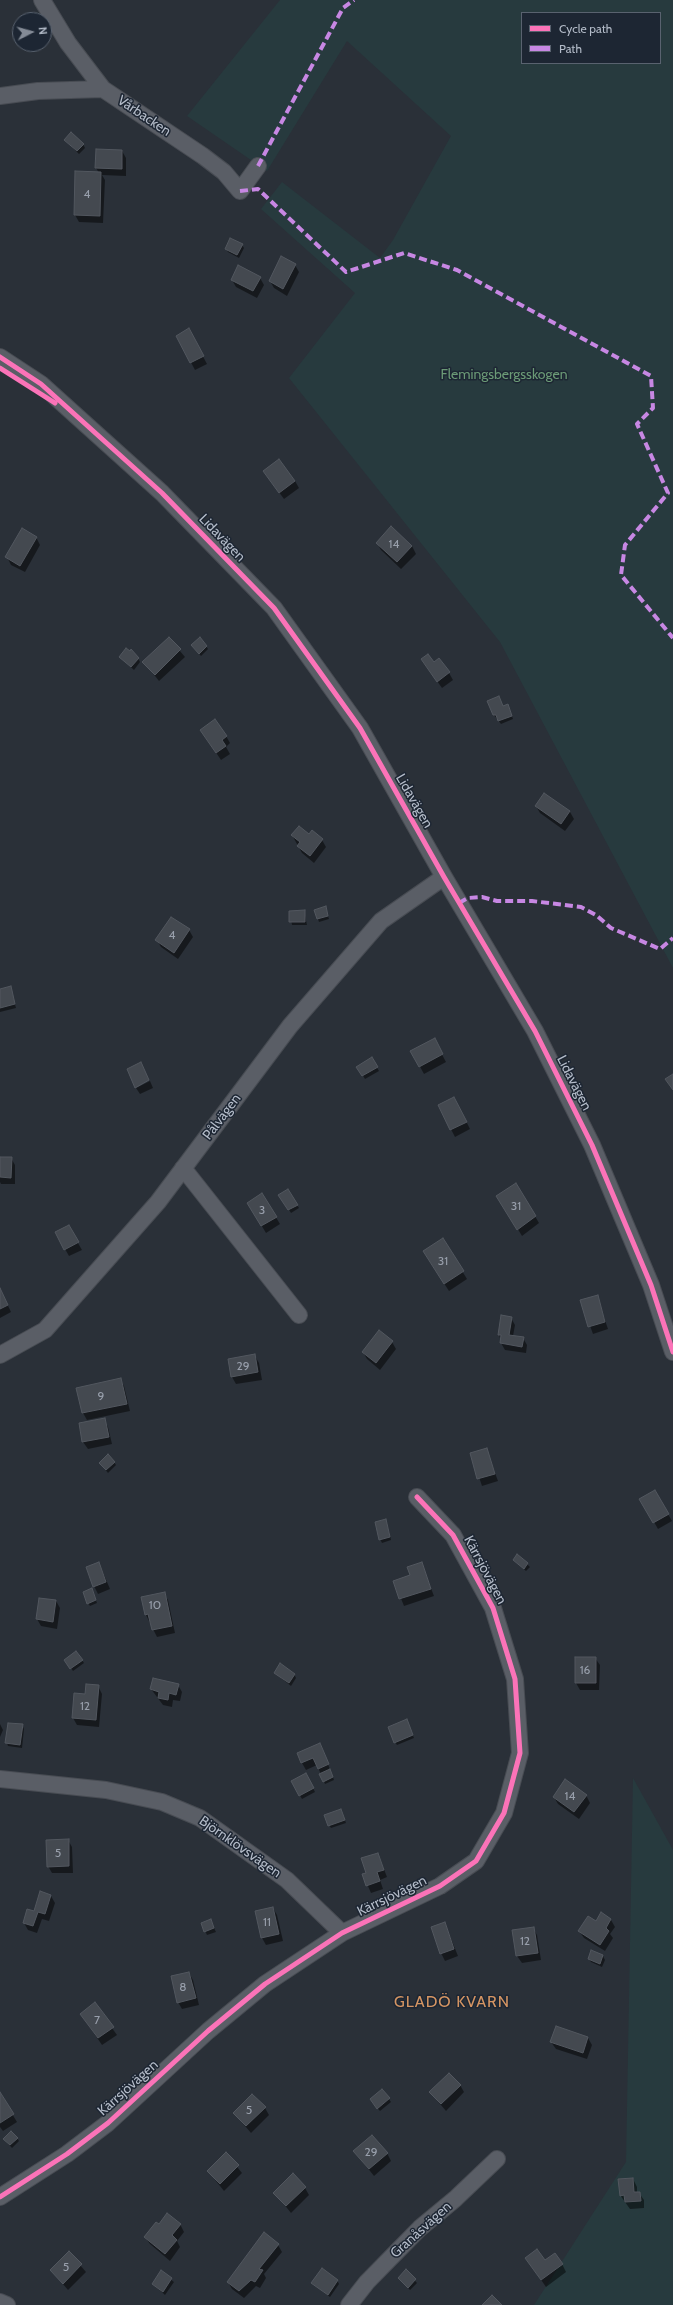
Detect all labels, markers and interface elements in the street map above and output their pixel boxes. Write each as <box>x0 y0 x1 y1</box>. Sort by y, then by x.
north arrow <box>12 12 52 52</box>
legend <box>521 12 661 64</box>
text: Cycle path <box>559 21 612 36</box>
text: N <box>36 26 50 35</box>
text: Path <box>559 41 582 56</box>
street label: Vårbacken <box>114 92 174 140</box>
house number: 4 <box>84 187 90 201</box>
park label: Flemingsbergsskogen <box>440 367 568 383</box>
street label: Lidavägen <box>195 511 249 565</box>
house number: 14 <box>389 537 399 551</box>
street label: Lidavägen <box>392 771 436 831</box>
house number: 4 <box>169 928 175 942</box>
street label: Lidavägen <box>553 1053 595 1113</box>
street label: Pålvägen <box>199 1091 245 1143</box>
house number: 31 <box>511 1199 521 1213</box>
house number: 3 <box>259 1203 265 1217</box>
house number: 31 <box>438 1254 448 1268</box>
house number: 29 <box>236 1359 250 1373</box>
house number: 9 <box>98 1389 104 1403</box>
street label: Kärrsjövägen <box>460 1533 510 1607</box>
house number: 10 <box>149 1598 161 1612</box>
house number: 16 <box>580 1663 590 1677</box>
house number: 12 <box>80 1699 90 1713</box>
house number: 14 <box>565 1789 575 1803</box>
street label: Björnklövsvägen <box>196 1812 284 1882</box>
house number: 5 <box>55 1846 61 1860</box>
street label: Kärrsjövägen <box>354 1872 430 1920</box>
house number: 11 <box>263 1915 271 1929</box>
house number: 12 <box>520 1934 530 1948</box>
house number: 8 <box>179 1980 187 1994</box>
district label: GLADÖ KVARN <box>394 1992 510 2012</box>
house number: 7 <box>94 2013 100 2027</box>
street label: Kärrsjövägen <box>94 2057 162 2119</box>
house number: 5 <box>246 2103 252 2117</box>
house number: 29 <box>364 2145 378 2159</box>
street label: Granåsvägen <box>387 2198 455 2262</box>
house number: 5 <box>63 2260 69 2274</box>

